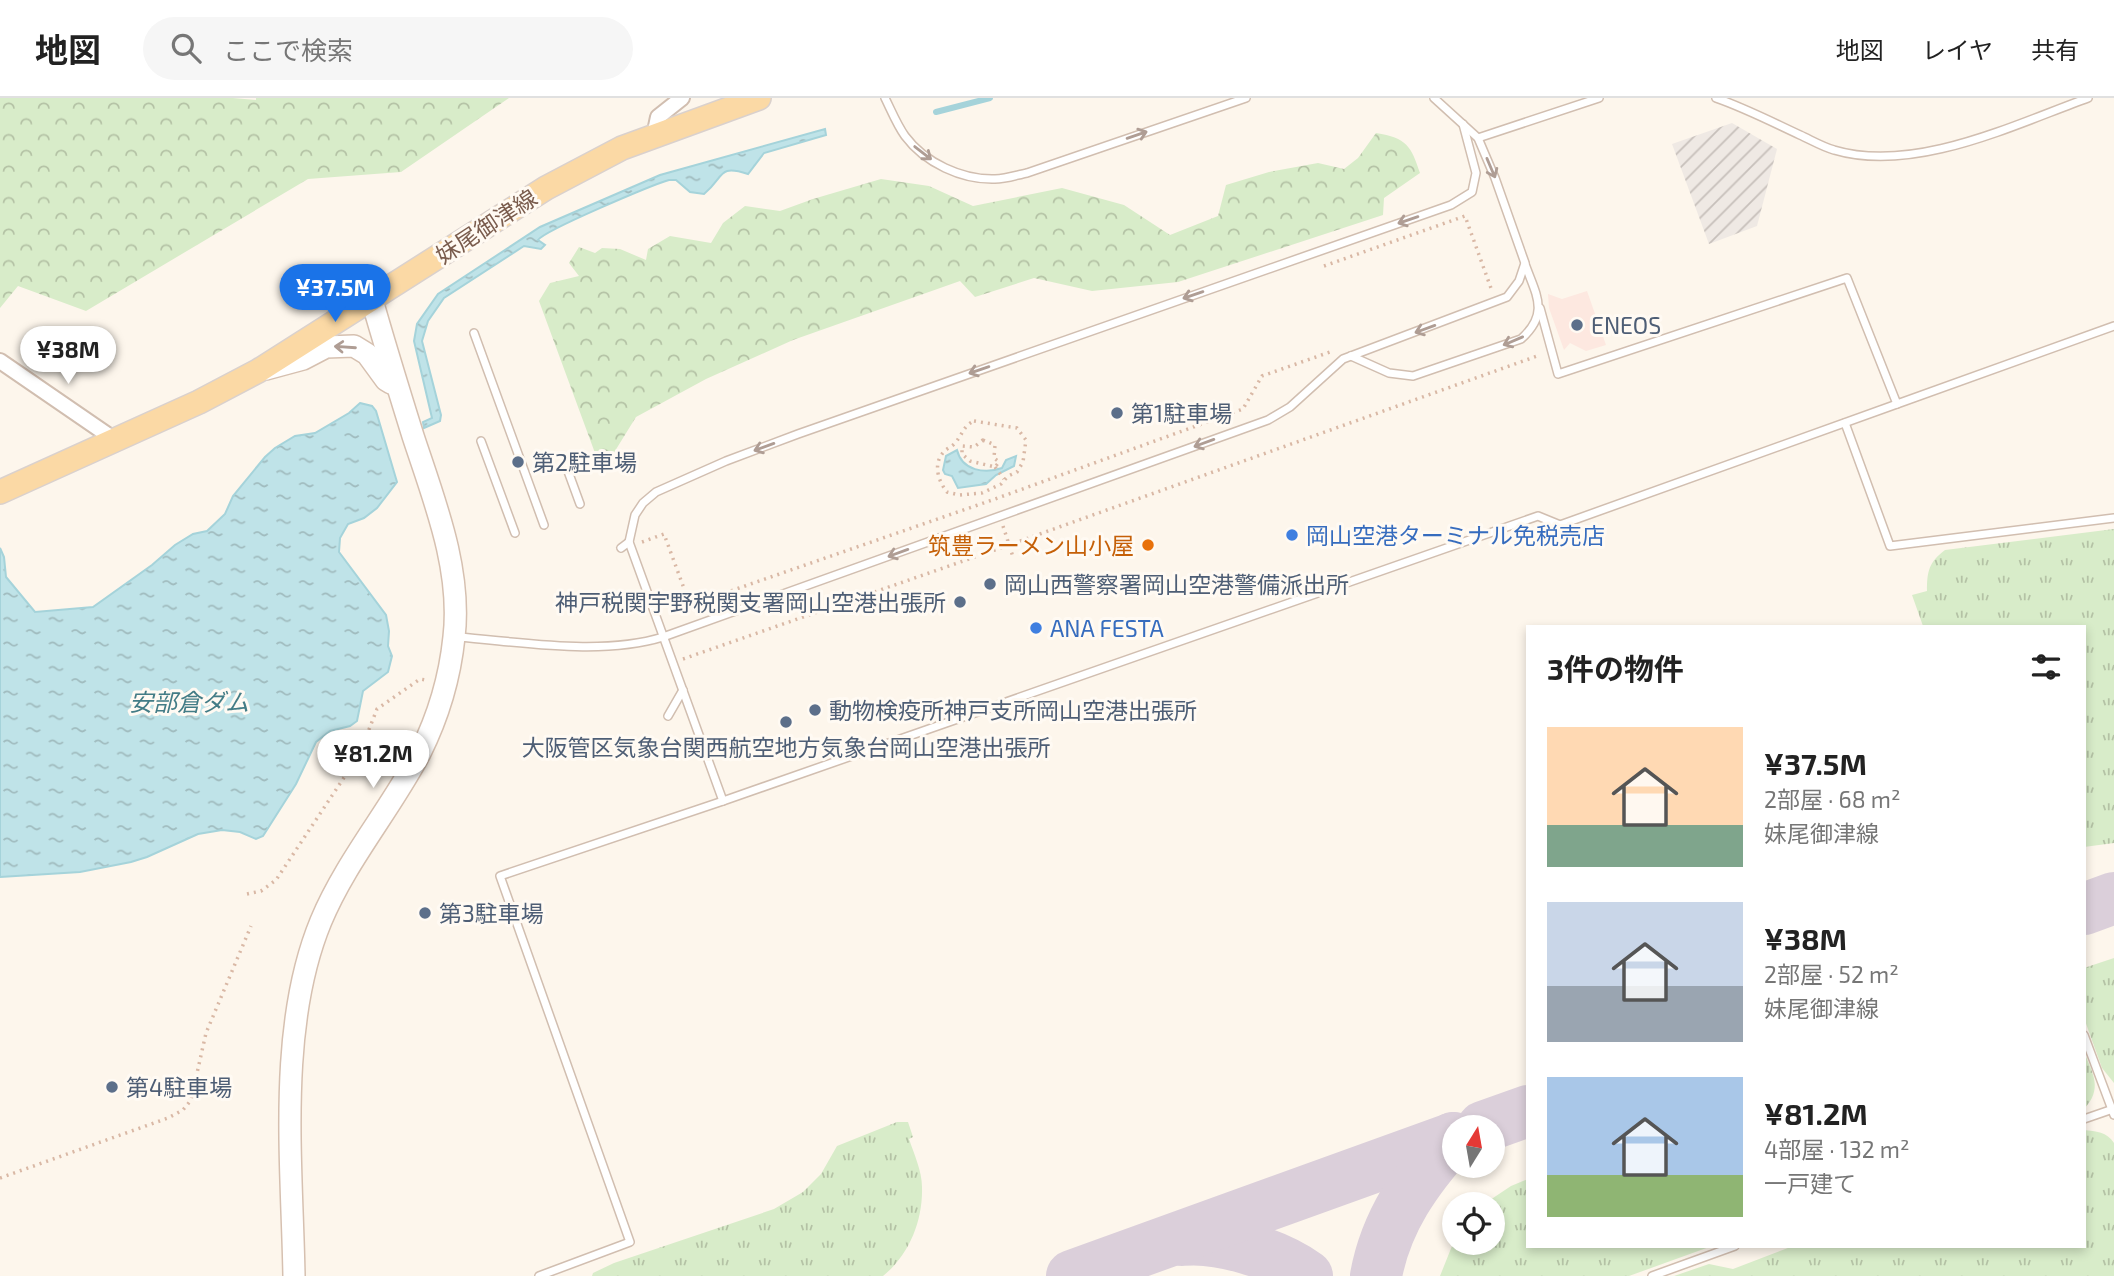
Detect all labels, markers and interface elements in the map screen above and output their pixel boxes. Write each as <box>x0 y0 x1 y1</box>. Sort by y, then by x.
search box <box>143 17 633 80</box>
text: 地図 <box>35 29 101 69</box>
icon: search <box>167 29 205 67</box>
text: ここで検索 <box>223 34 353 65</box>
text: 地図 <box>1836 35 1884 64</box>
text: レイヤ <box>1922 35 1993 64</box>
text: 共有 <box>2031 35 2079 64</box>
one-way arrow <box>1126 128 1148 140</box>
one-way arrow <box>914 146 932 161</box>
one-way arrow <box>1485 157 1498 179</box>
street label: 妹尾御津線 <box>430 183 542 269</box>
one-way arrow <box>1397 214 1419 227</box>
pin: ¥37.5M <box>278 264 392 324</box>
text: ¥37.5M <box>296 273 374 301</box>
one-way arrow <box>1183 290 1205 302</box>
place label: ENEOS <box>1591 311 1661 339</box>
marker: ENEOS <box>1569 317 1585 333</box>
one-way arrow <box>1414 323 1436 336</box>
pin: ¥38M <box>27 327 109 386</box>
text: ¥38M <box>36 335 100 363</box>
one-way arrow <box>1503 335 1525 348</box>
one-way arrow <box>334 340 357 353</box>
one-way arrow <box>968 365 990 378</box>
place label: 第1駐車場 <box>1131 399 1232 427</box>
marker: 第1駐車場 <box>1109 405 1125 421</box>
one-way arrow <box>1194 438 1216 450</box>
one-way arrow <box>754 441 776 454</box>
place label: 第2駐車場 <box>532 448 637 476</box>
marker: 第2駐車場 <box>510 454 526 470</box>
place label: 岡山空港ターミナル免税売店 <box>1306 521 1605 549</box>
marker: 岡山空港ターミナル免税売店 <box>1284 527 1300 543</box>
place label: 筑豊ラーメン山小屋 <box>928 531 1134 559</box>
marker: 筑豊ラーメン山小屋 <box>1140 537 1156 553</box>
one-way arrow <box>888 548 910 561</box>
place label: 岡山西警察署岡山空港警備派出所 <box>1004 570 1349 598</box>
marker: 岡山西警察署岡山空港警備派出所 <box>982 576 998 592</box>
place label: 神戸税関宇野税関支署岡山空港出張所 <box>555 588 946 616</box>
marker: 神戸税関宇野税関支署岡山空港出張所 <box>952 594 968 610</box>
place label: ANA FESTA <box>1050 614 1165 642</box>
marker: ANA FESTA <box>1028 620 1044 636</box>
icon: filters <box>2027 648 2065 686</box>
text: 3件の物件 <box>1547 650 1684 686</box>
water label: 安部倉ダム <box>129 687 249 716</box>
place label: 動物検疫所神戸支所岡山空港出張所 <box>829 696 1197 724</box>
marker: 動物検疫所神戸支所岡山空港出張所 <box>807 702 823 718</box>
marker: 大阪管区気象台関西航空地方気象台岡山空港出張所 <box>778 714 794 730</box>
pin: ¥81.2M <box>316 730 430 790</box>
place label: 大阪管区気象台関西航空地方気象台岡山空港出張所 <box>522 733 1051 761</box>
text: ¥81.2M <box>333 739 413 767</box>
text: ¥37.5M <box>1764 745 1867 781</box>
icon: home <box>1603 755 1687 839</box>
text: 2部屋 · 68 m² <box>1764 785 1901 813</box>
text: 妹尾御津線 <box>1764 819 1879 847</box>
place label: 第3駐車場 <box>439 899 544 927</box>
marker: 第3駐車場 <box>417 905 433 921</box>
text: ¥38M <box>1764 920 1847 956</box>
icon: home <box>1603 930 1687 1014</box>
text: 2部屋 · 52 m² <box>1764 960 1899 988</box>
text: 妹尾御津線 <box>1764 994 1879 1022</box>
place label: 第4駐車場 <box>126 1073 232 1101</box>
marker: 第4駐車場 <box>104 1079 120 1095</box>
text: ¥81.2M <box>1764 1095 1868 1131</box>
icon: home <box>1603 1105 1687 1189</box>
north arrow <box>1442 1115 1505 1178</box>
map controls <box>1442 1115 1505 1255</box>
text: 4部屋 · 132 m² <box>1764 1135 1910 1163</box>
text: 一戸建て <box>1764 1169 1856 1197</box>
button: locate <box>1442 1192 1505 1255</box>

